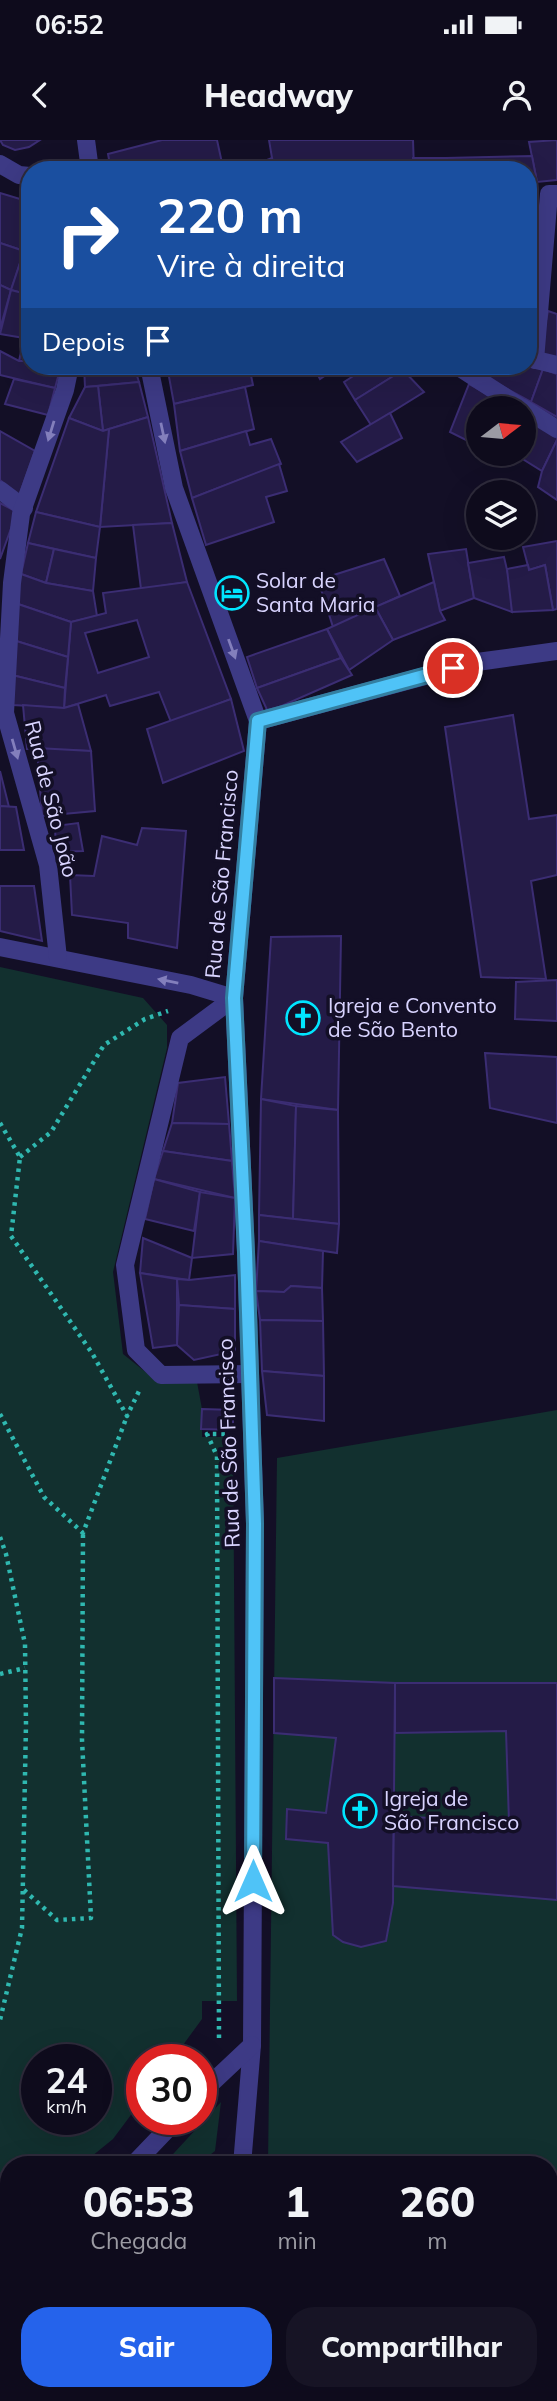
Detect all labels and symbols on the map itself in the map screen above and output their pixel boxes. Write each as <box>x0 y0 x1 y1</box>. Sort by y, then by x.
north arrow <box>466 396 536 466</box>
one-way arrow <box>45 421 55 442</box>
one-way arrow <box>157 422 168 444</box>
place label: Solar de Santa Maria <box>256 567 375 617</box>
hotel icon: Solar de Santa Maria <box>213 574 251 612</box>
one-way arrow <box>227 638 238 659</box>
pin <box>423 638 483 698</box>
street label: Rua de São João <box>20 718 84 880</box>
one-way arrow <box>11 739 21 760</box>
street label: Rua de São Francisco <box>199 768 243 979</box>
one-way arrow <box>157 975 179 986</box>
place label: Igreja e Convento de São Bento <box>328 992 497 1042</box>
church icon: Igreja e Convento de São Bento <box>284 999 322 1037</box>
street label: Rua de São Francisco <box>211 1338 245 1548</box>
place label: Igreja de São Francisco <box>384 1785 519 1835</box>
church icon: Igreja de São Francisco <box>341 1792 379 1830</box>
position arrow <box>216 1844 290 1918</box>
speed limit sign: 30 <box>126 2044 217 2135</box>

